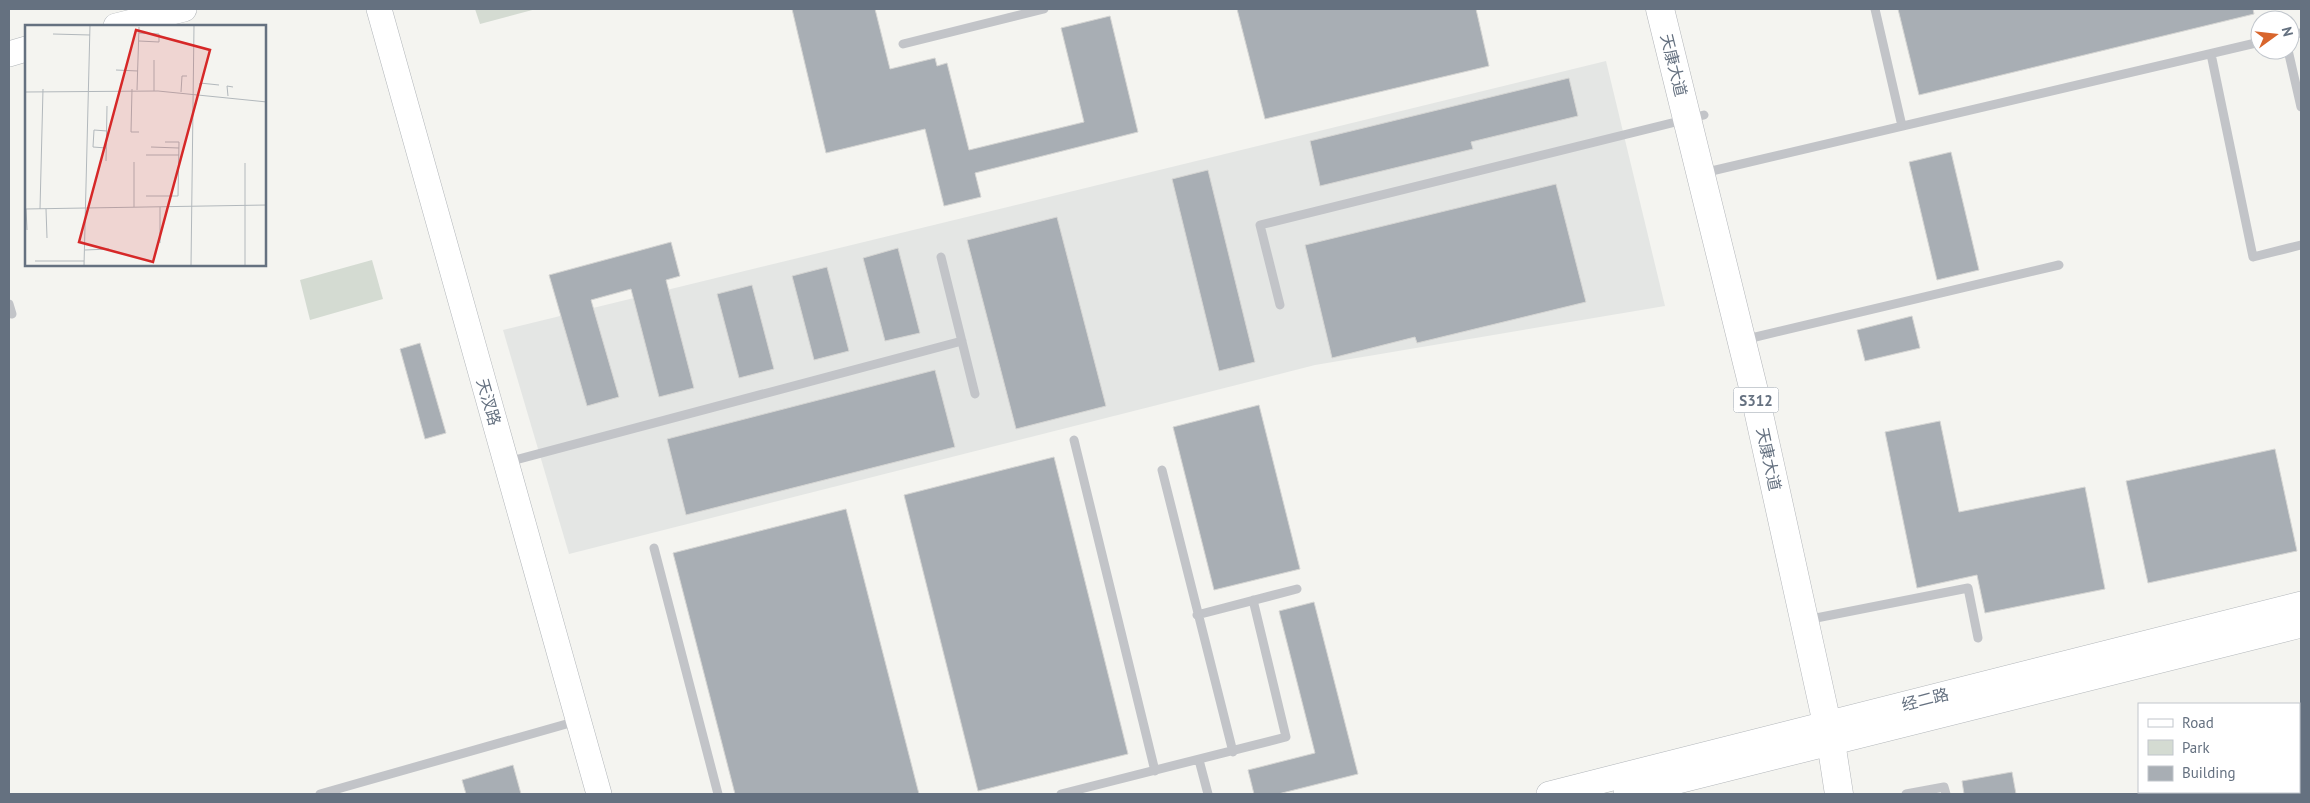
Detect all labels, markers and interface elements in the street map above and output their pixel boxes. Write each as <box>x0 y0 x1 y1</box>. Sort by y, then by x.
north arrow <box>2250 10 2300 60</box>
inset map <box>25 25 266 266</box>
text: N <box>2278 25 2297 38</box>
street label: 天康大道 <box>1657 32 1691 98</box>
street label: 天汊路 <box>473 376 505 428</box>
road number: S312 <box>1734 388 1778 412</box>
street label: 天康大道 <box>1753 426 1785 492</box>
street label: 经二路 <box>1899 683 1951 715</box>
legend <box>2138 703 2300 793</box>
text: Road <box>2182 713 2214 732</box>
text: Park <box>2182 738 2210 757</box>
text: Building <box>2182 763 2236 782</box>

